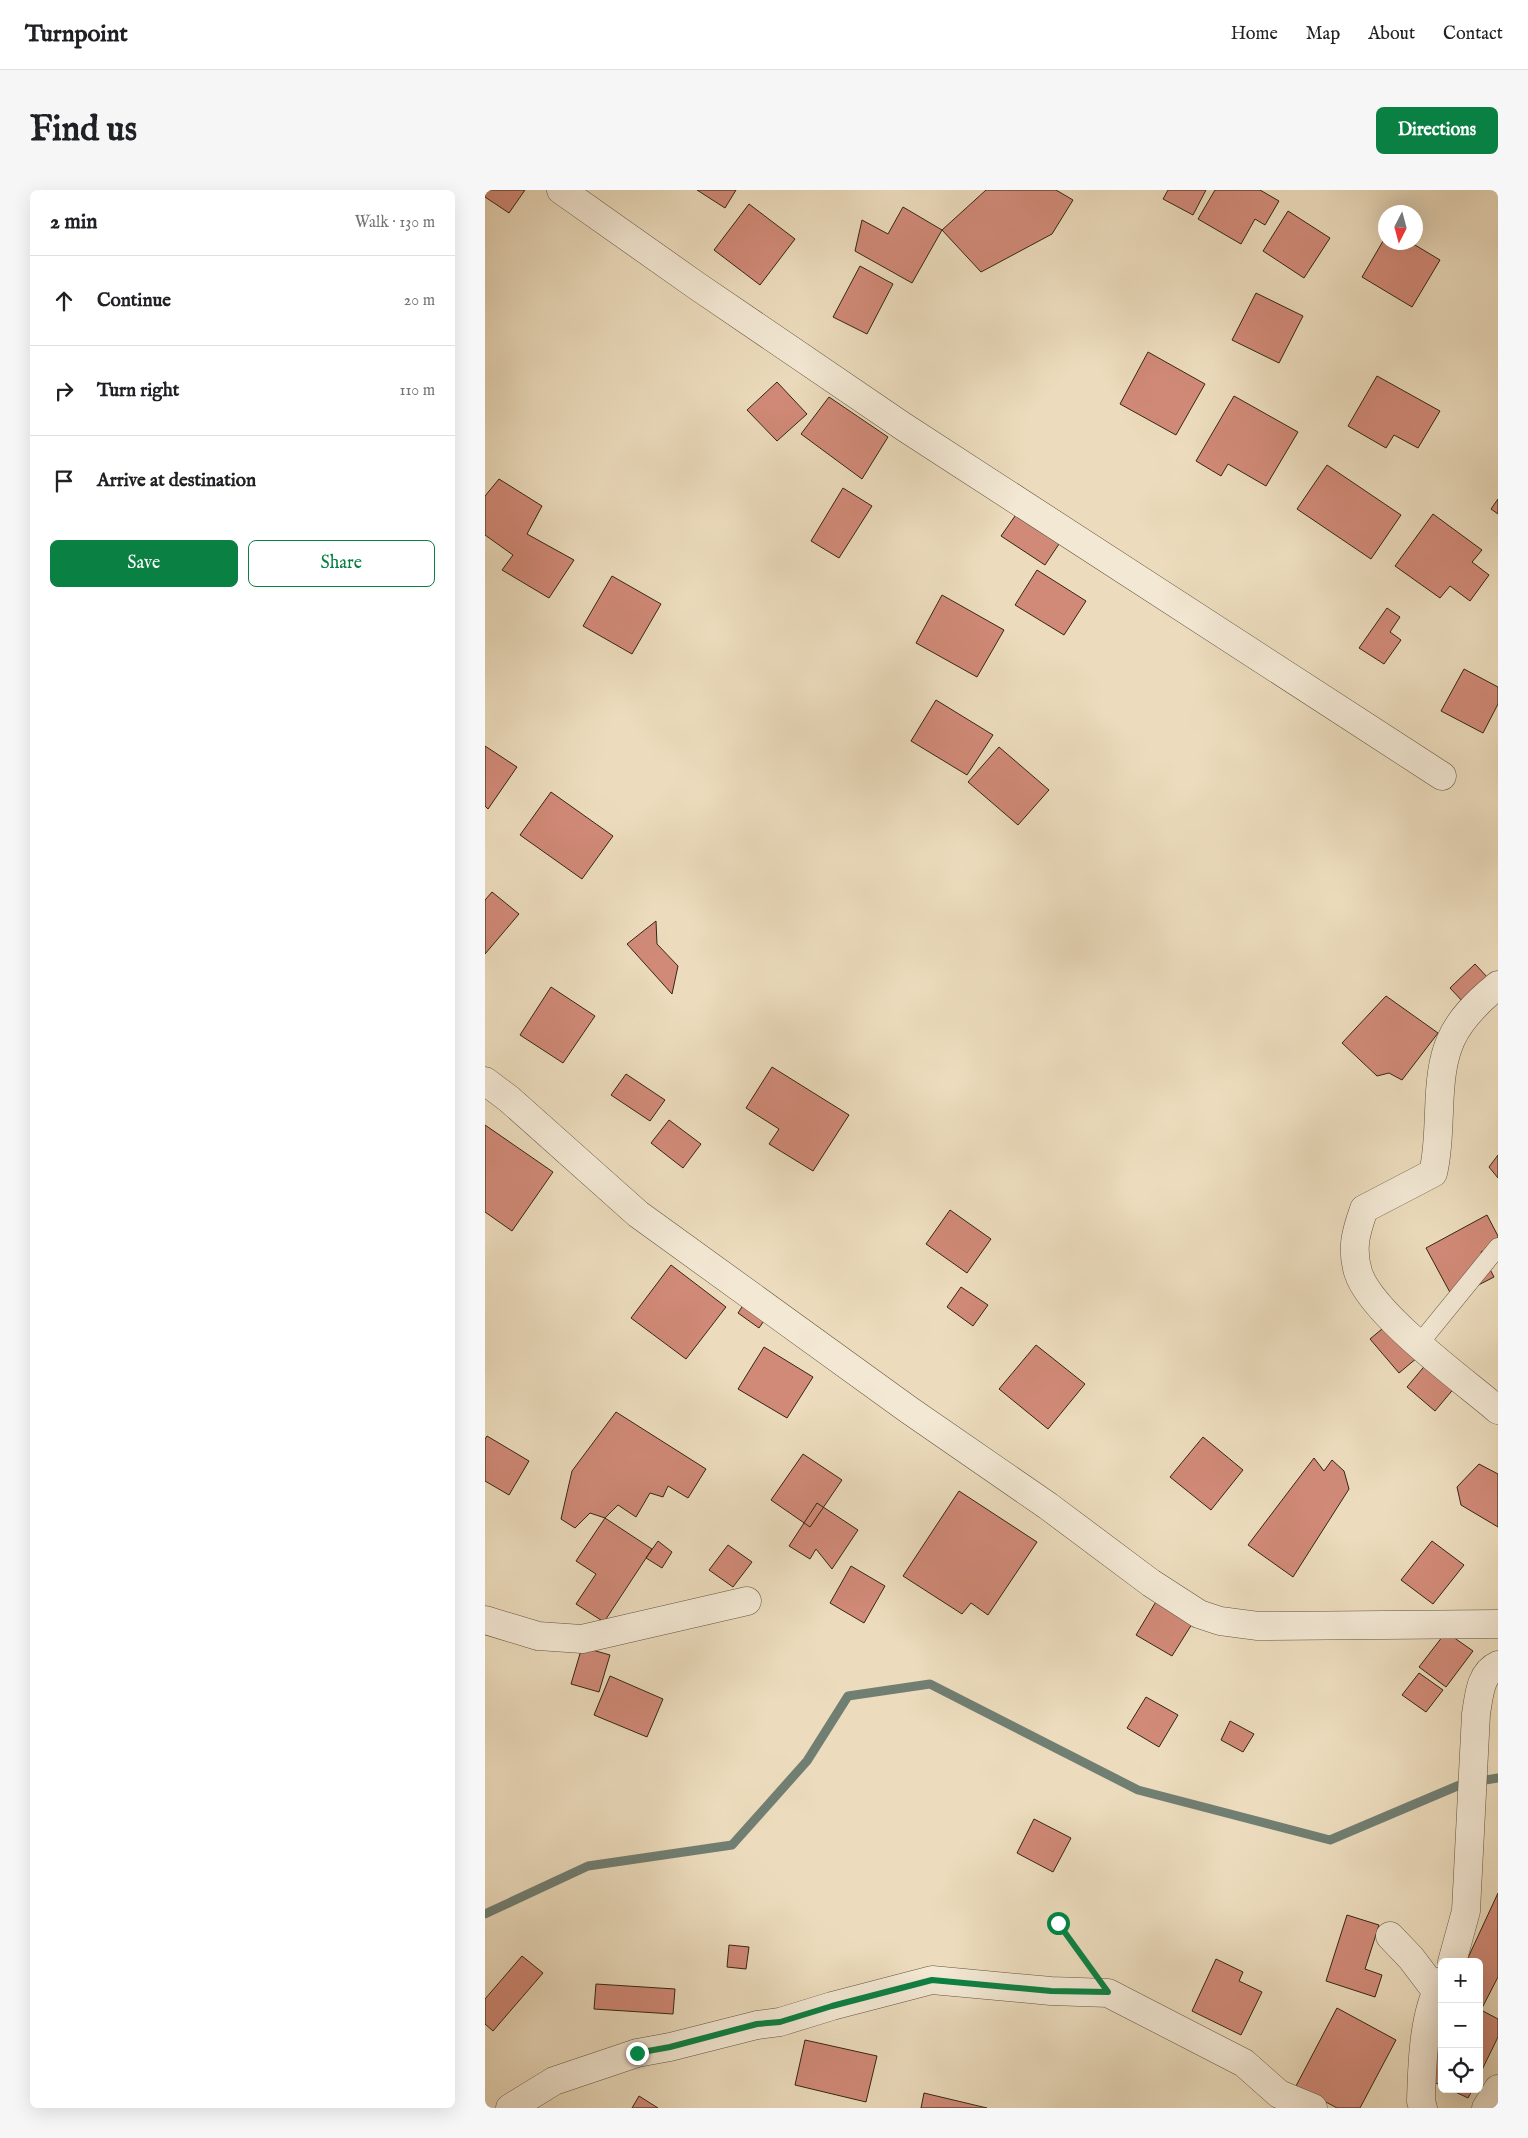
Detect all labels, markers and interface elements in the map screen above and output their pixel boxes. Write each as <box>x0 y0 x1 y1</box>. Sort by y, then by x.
text: Turnpoint <box>25 19 128 50</box>
text: Home <box>1231 23 1278 46</box>
text: Map <box>1306 23 1340 46</box>
text: About <box>1368 23 1415 46</box>
text: Contact <box>1443 23 1503 46</box>
button: Directions <box>1376 107 1498 154</box>
text: Find us <box>30 108 137 153</box>
north arrow <box>1378 205 1423 250</box>
text: 2 min <box>50 209 97 236</box>
text: Walk · 130 m <box>355 213 435 233</box>
icon: ahead <box>50 287 78 315</box>
text: Continue <box>97 289 171 313</box>
text: 20 m <box>404 291 435 311</box>
icon: right <box>50 377 78 405</box>
text: Turn right <box>97 379 179 403</box>
text: 110 m <box>399 381 435 401</box>
icon: arrive <box>50 467 78 495</box>
text: Arrive at destination <box>97 469 256 493</box>
button: Save <box>50 540 238 587</box>
button: Share <box>248 540 435 587</box>
route start <box>1047 1912 1070 1935</box>
map controls <box>1438 1958 1483 2093</box>
button: + <box>1438 1958 1483 2003</box>
button: − <box>1438 2003 1483 2048</box>
route end <box>626 2042 649 2065</box>
button: locate <box>1438 2048 1483 2093</box>

